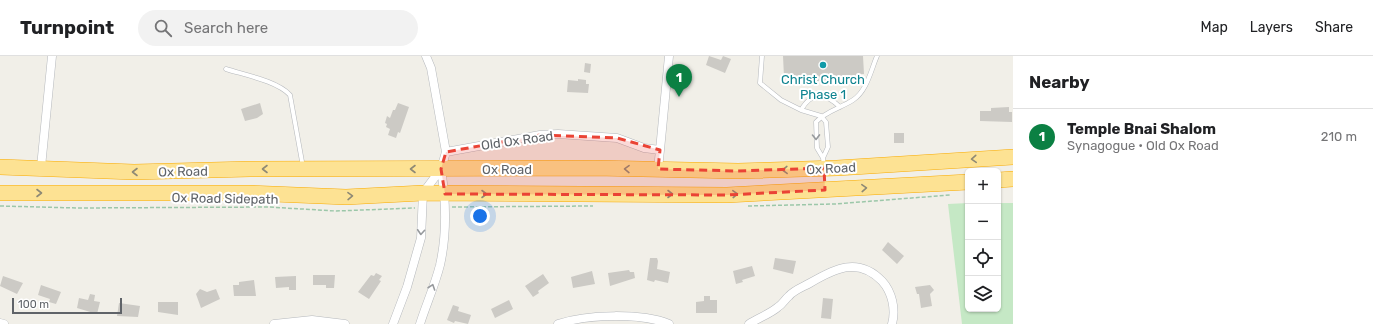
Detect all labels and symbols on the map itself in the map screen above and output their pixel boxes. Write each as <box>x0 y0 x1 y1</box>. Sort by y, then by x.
marker: Christ Church Phase 1 <box>818 60 828 70</box>
pin: 1 <box>666 64 692 97</box>
place label: Christ Church Phase 1 <box>781 72 865 102</box>
street label: Old Ox Road <box>480 128 554 153</box>
one-way arrow <box>812 134 820 140</box>
one-way arrow <box>971 155 977 163</box>
street label: Ox Road <box>806 160 856 177</box>
street label: Ox Road <box>482 162 532 177</box>
street label: Ox Road <box>158 164 208 179</box>
one-way arrow <box>262 165 268 173</box>
one-way arrow <box>410 165 416 173</box>
one-way arrow <box>624 165 630 173</box>
one-way arrow <box>782 165 788 174</box>
one-way arrow <box>132 167 138 176</box>
one-way arrow <box>861 183 867 192</box>
one-way arrow <box>36 189 42 197</box>
street label: Ox Road Sidepath <box>171 190 279 207</box>
one-way arrow <box>481 190 487 198</box>
one-way arrow <box>667 190 673 198</box>
one-way arrow <box>732 190 738 199</box>
one-way arrow <box>347 192 353 201</box>
your location <box>470 206 490 226</box>
one-way arrow <box>417 229 426 235</box>
one-way arrow <box>428 284 436 291</box>
scale bar <box>12 296 122 315</box>

